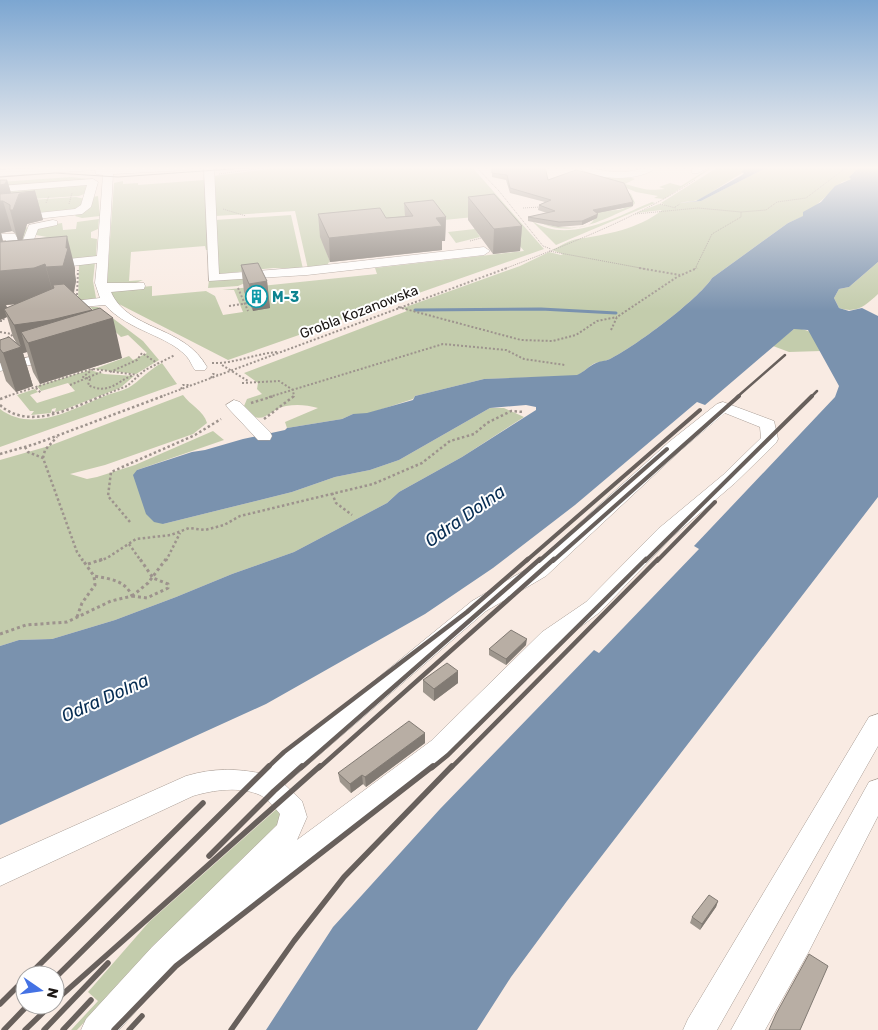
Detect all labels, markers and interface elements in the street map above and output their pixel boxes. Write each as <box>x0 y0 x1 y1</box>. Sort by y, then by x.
street label: Grobla Kozanowska <box>297 282 421 342</box>
building icon: M-3 <box>244 285 268 309</box>
place label: M-3 <box>272 289 299 306</box>
water label: Odra Dolna <box>420 480 510 552</box>
water label: Odra Dolna <box>58 669 153 727</box>
north arrow <box>15 965 65 1015</box>
text: N <box>43 986 62 1000</box>

